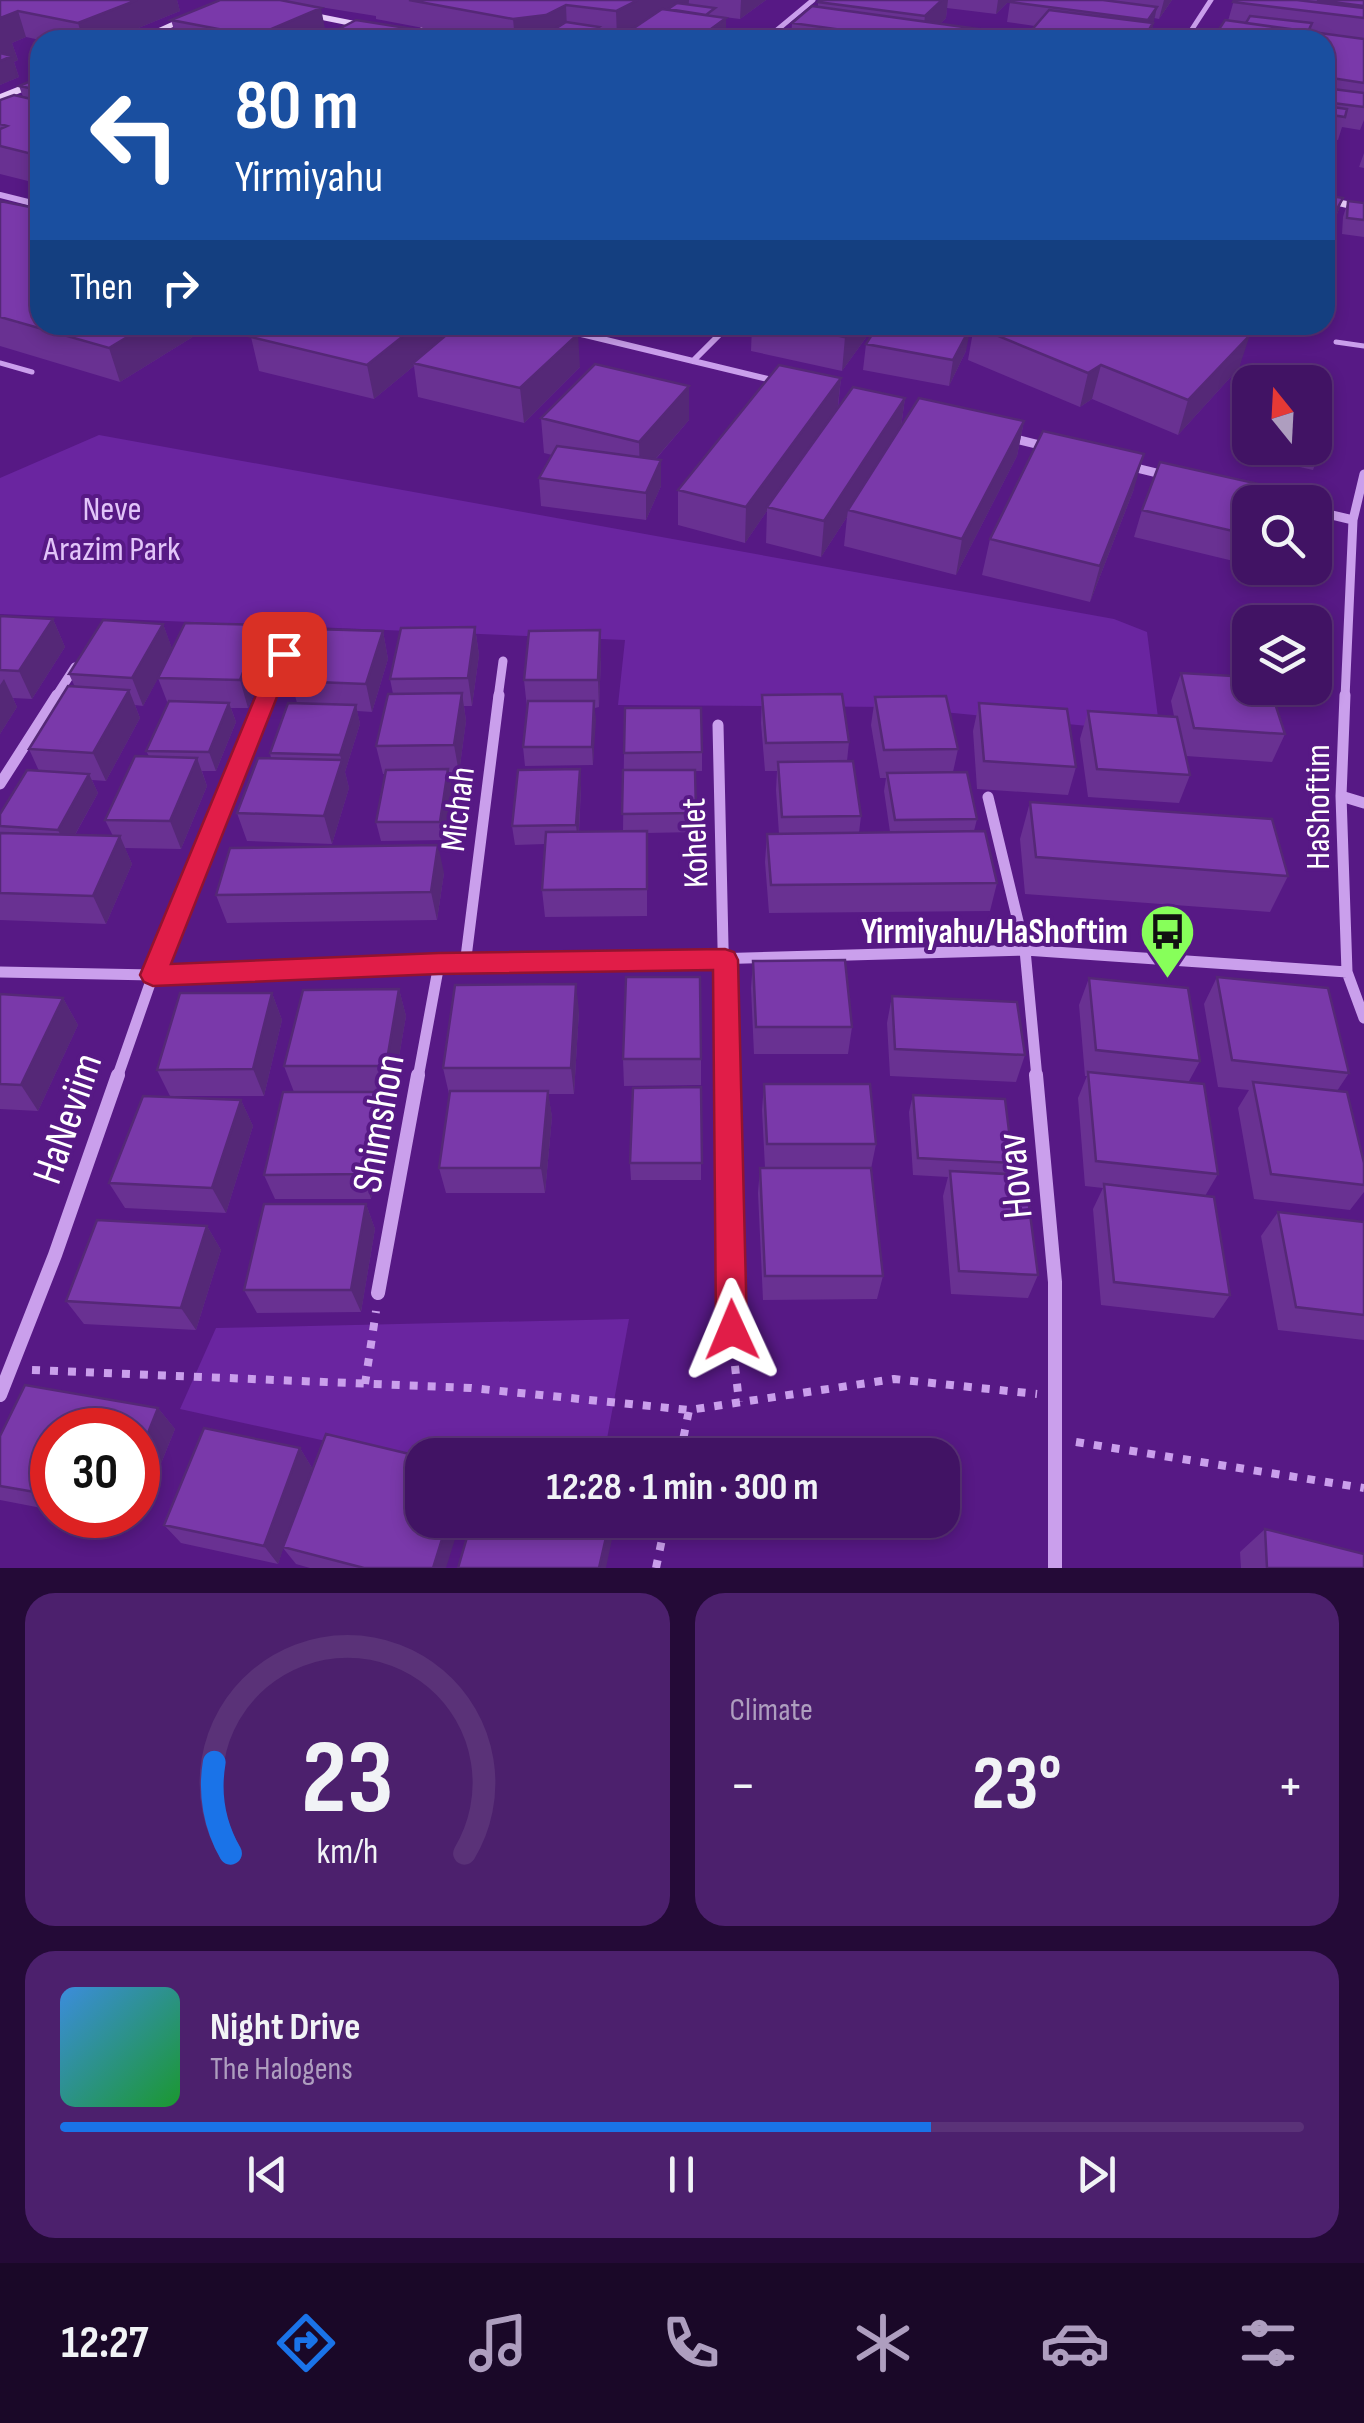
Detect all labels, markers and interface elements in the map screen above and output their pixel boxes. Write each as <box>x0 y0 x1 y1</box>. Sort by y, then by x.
text: 80 m <box>235 65 359 149</box>
icon: left <box>70 70 200 200</box>
text: Yirmiyahu <box>235 150 383 205</box>
icon: right <box>153 260 208 315</box>
text: Then <box>70 265 133 310</box>
north arrow <box>1232 365 1332 465</box>
map controls <box>1232 365 1332 705</box>
button: search <box>1232 485 1332 585</box>
park label: Neve Arazim Park <box>43 488 181 571</box>
button: layers <box>1232 605 1332 705</box>
pin <box>242 612 327 697</box>
icon: arrive <box>257 627 312 682</box>
street label: HaShoftim <box>1297 744 1340 870</box>
street label: Michah <box>432 765 485 854</box>
street label: Kohelet <box>672 797 719 889</box>
bus stop icon: Yirmiyahu/HaShoftim <box>1137 901 1197 980</box>
place label: Yirmiyahu/HaShoftim <box>861 911 1128 954</box>
street label: HaNeviim <box>22 1047 114 1191</box>
street label: Shimshon <box>342 1050 417 1196</box>
street label: Hovav <box>986 1131 1045 1221</box>
position arrow <box>680 1278 784 1382</box>
speed limit sign: 30 <box>30 1408 160 1538</box>
text: 12:28 · 1 min · 300 m <box>547 1465 818 1510</box>
text: Climate <box>730 1691 813 1730</box>
text: 23 <box>301 1717 393 1842</box>
text: 23° <box>972 1740 1062 1831</box>
text: − <box>730 1753 756 1820</box>
text: + <box>1277 1753 1304 1820</box>
text: km/h <box>316 1831 378 1874</box>
text: Night Drive <box>210 2005 361 2050</box>
text: The Halogens <box>210 2050 353 2089</box>
icon: previous <box>240 2147 295 2202</box>
icon: pause <box>654 2147 709 2202</box>
icon: next <box>1069 2147 1124 2202</box>
icon: directions <box>271 2308 341 2378</box>
icon: music <box>463 2308 533 2378</box>
icon: phone <box>656 2308 726 2378</box>
icon: climate <box>848 2308 918 2378</box>
icon: car <box>1040 2308 1110 2378</box>
icon: filters <box>1233 2308 1303 2378</box>
text: 12:27 <box>61 2316 148 2371</box>

